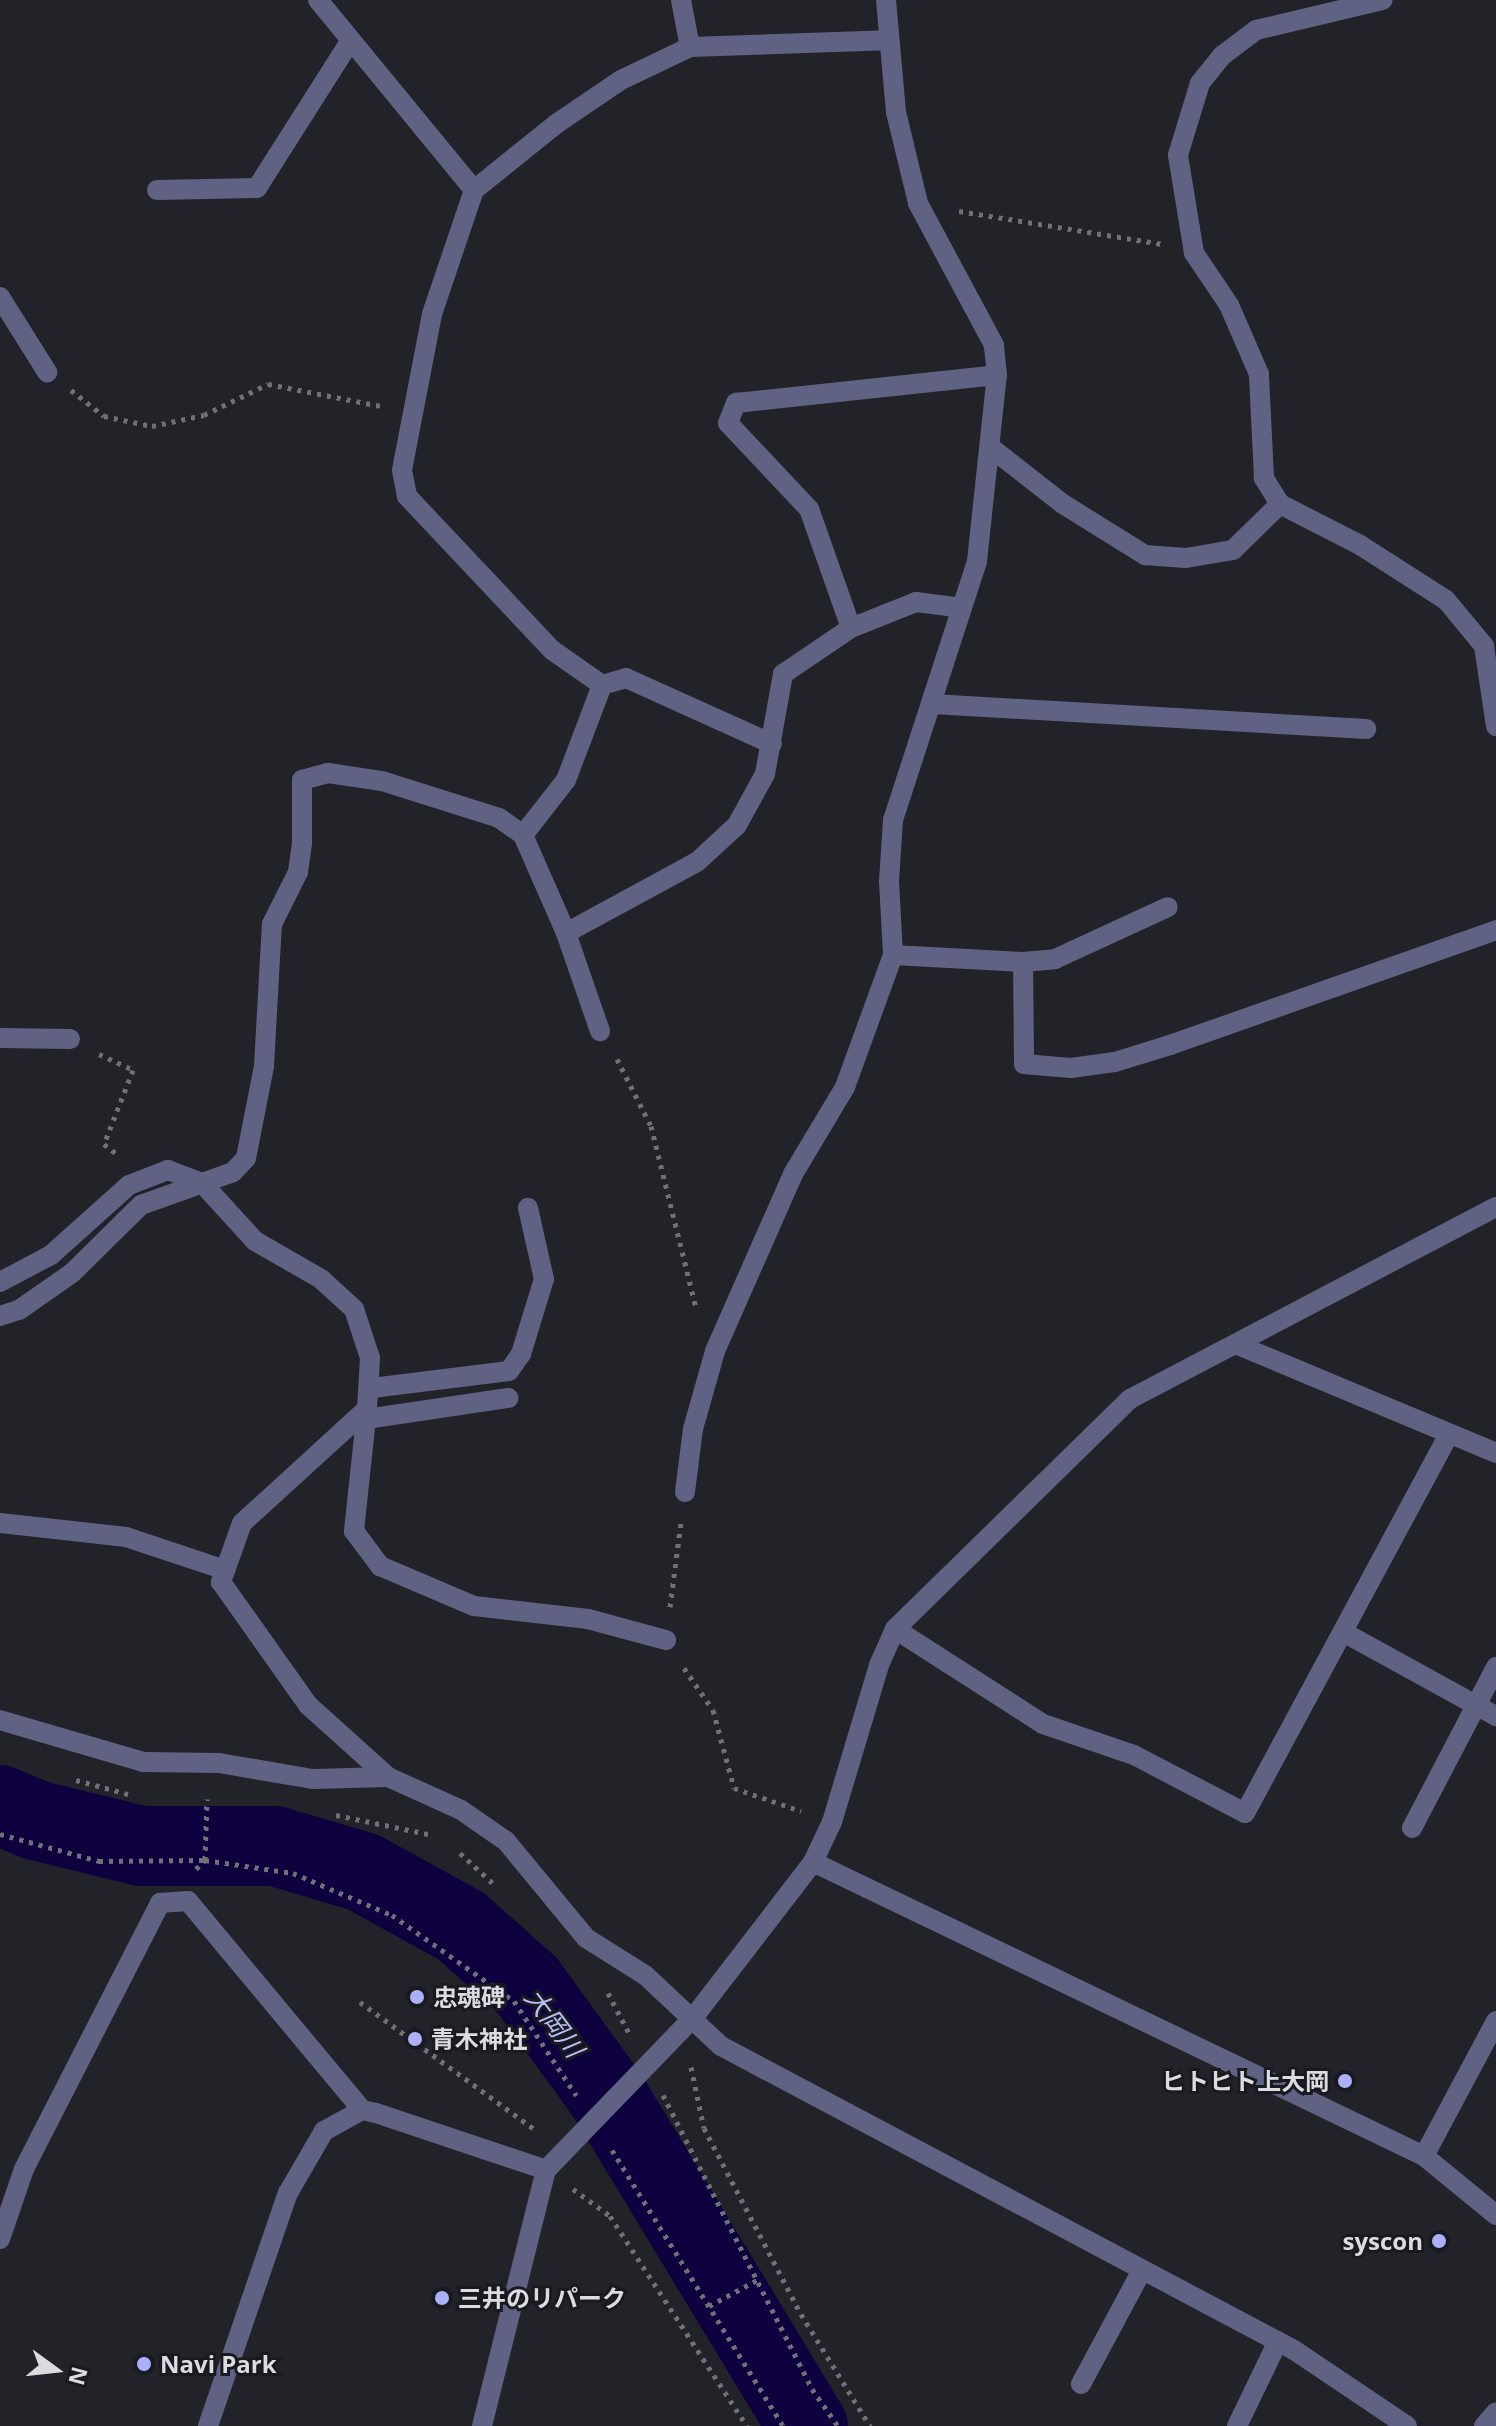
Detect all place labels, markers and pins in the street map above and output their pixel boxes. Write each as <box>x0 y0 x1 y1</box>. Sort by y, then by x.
place label: 忠魂碑 <box>433 1983 505 2011</box>
marker: 忠魂碑 <box>408 1988 426 2006</box>
place label: 青木神社 <box>431 2025 527 2053</box>
marker: 青木神社 <box>406 2030 424 2048</box>
place label: ヒトヒト上大岡 <box>1161 2067 1329 2095</box>
marker: ヒトヒト上大岡 <box>1336 2072 1354 2090</box>
place label: syscon <box>1343 2227 1423 2255</box>
marker: syscon <box>1430 2232 1448 2250</box>
place label: 三井のリパーク <box>458 2284 626 2312</box>
marker: 三井のリパーク <box>433 2289 451 2307</box>
place label: Navi Park <box>160 2350 277 2378</box>
marker: Navi Park <box>135 2355 153 2373</box>

